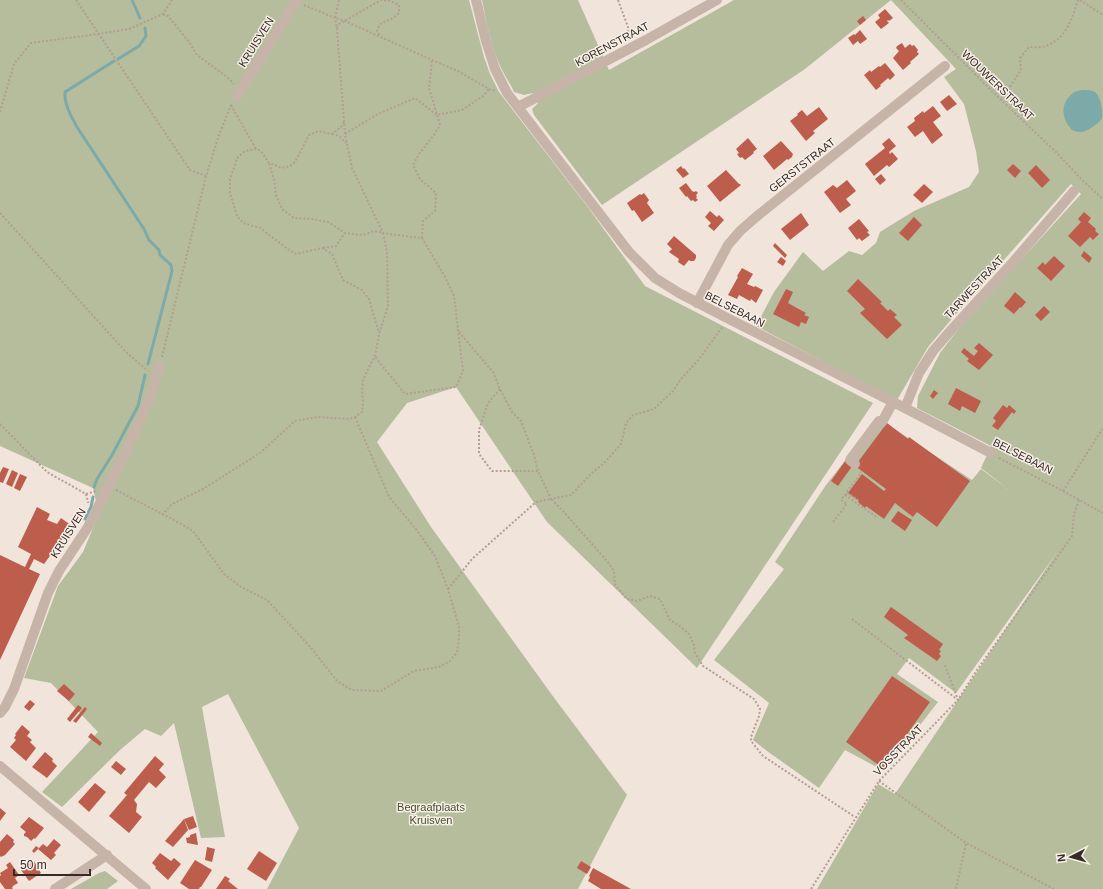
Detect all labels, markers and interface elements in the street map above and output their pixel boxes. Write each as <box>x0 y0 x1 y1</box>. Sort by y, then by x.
street label: KRUISVEN <box>236 15 276 69</box>
street label: KORENSTRAAT <box>573 19 651 68</box>
street label: WOUWERSTRAAT <box>960 48 1037 123</box>
street label: GERSTSTRAAT <box>767 135 838 195</box>
street label: TARWESTRAAT <box>942 253 1006 321</box>
street label: BELSEBAAN <box>703 289 767 329</box>
street label: BELSEBAAN <box>991 436 1055 476</box>
street label: KRUISVEN <box>48 506 88 560</box>
street label: VOSSTRAAT <box>871 722 925 778</box>
park label: Begraafplaats Kruisven <box>397 801 465 826</box>
north arrow <box>1051 837 1091 877</box>
scale bar <box>14 851 90 877</box>
text: N <box>1055 853 1067 863</box>
text: 50 m <box>20 858 47 872</box>

